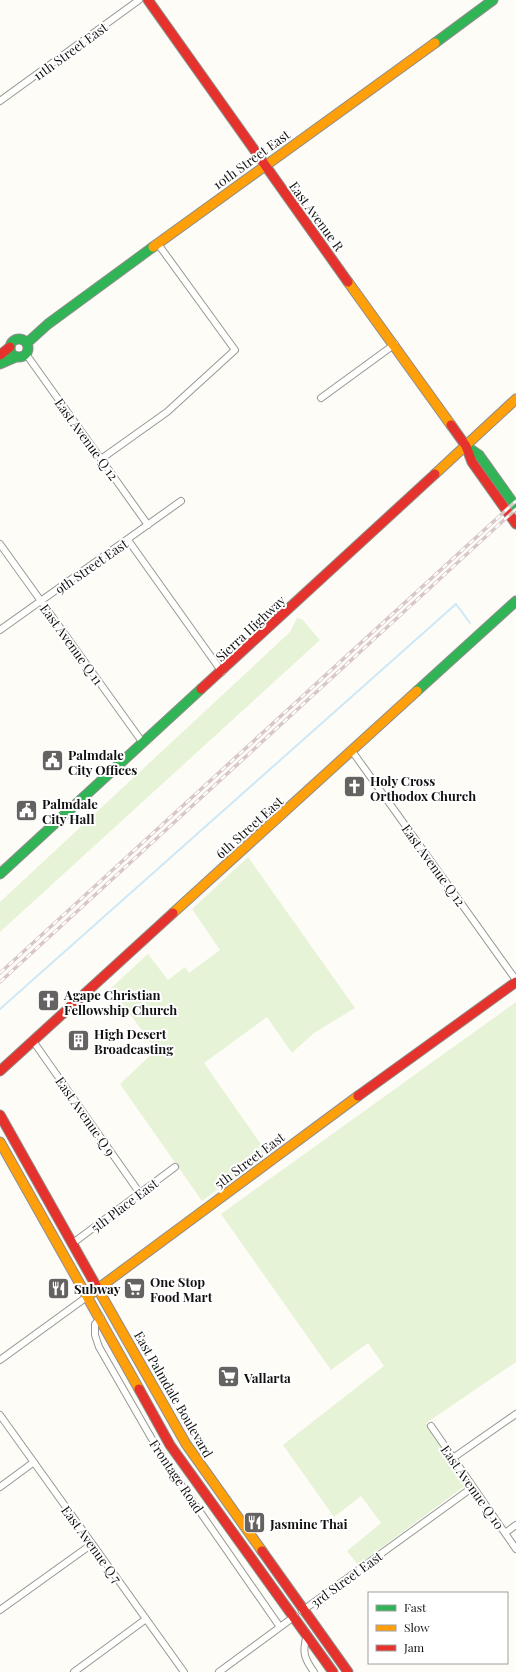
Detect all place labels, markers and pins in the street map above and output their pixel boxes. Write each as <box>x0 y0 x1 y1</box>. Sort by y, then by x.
place label: Palmdale City Offices <box>68 746 137 778</box>
public building icon: Palmdale City Offices <box>39 748 65 774</box>
place label: Holy Cross Orthodox Church <box>370 772 476 804</box>
church icon: Holy Cross Orthodox Church <box>341 774 367 800</box>
place label: Palmdale City Hall <box>42 795 98 827</box>
public building icon: Palmdale City Hall <box>14 797 40 823</box>
place label: Agape Christian Fellowship Church <box>63 986 177 1018</box>
church icon: Agape Christian Fellowship Church <box>36 988 62 1014</box>
place label: High Desert Broadcasting <box>94 1025 174 1057</box>
building icon: High Desert Broadcasting <box>66 1027 92 1053</box>
place label: One Stop Food Mart <box>150 1273 213 1305</box>
restaurant icon: Subway <box>45 1275 71 1301</box>
supermarket icon: One Stop Food Mart <box>122 1275 148 1301</box>
place label: Subway <box>74 1280 121 1297</box>
supermarket icon: Vallarta <box>215 1364 241 1390</box>
place label: Vallarta <box>243 1369 291 1386</box>
restaurant icon: Jasmine Thai <box>242 1510 268 1536</box>
place label: Jasmine Thai <box>269 1515 348 1532</box>

